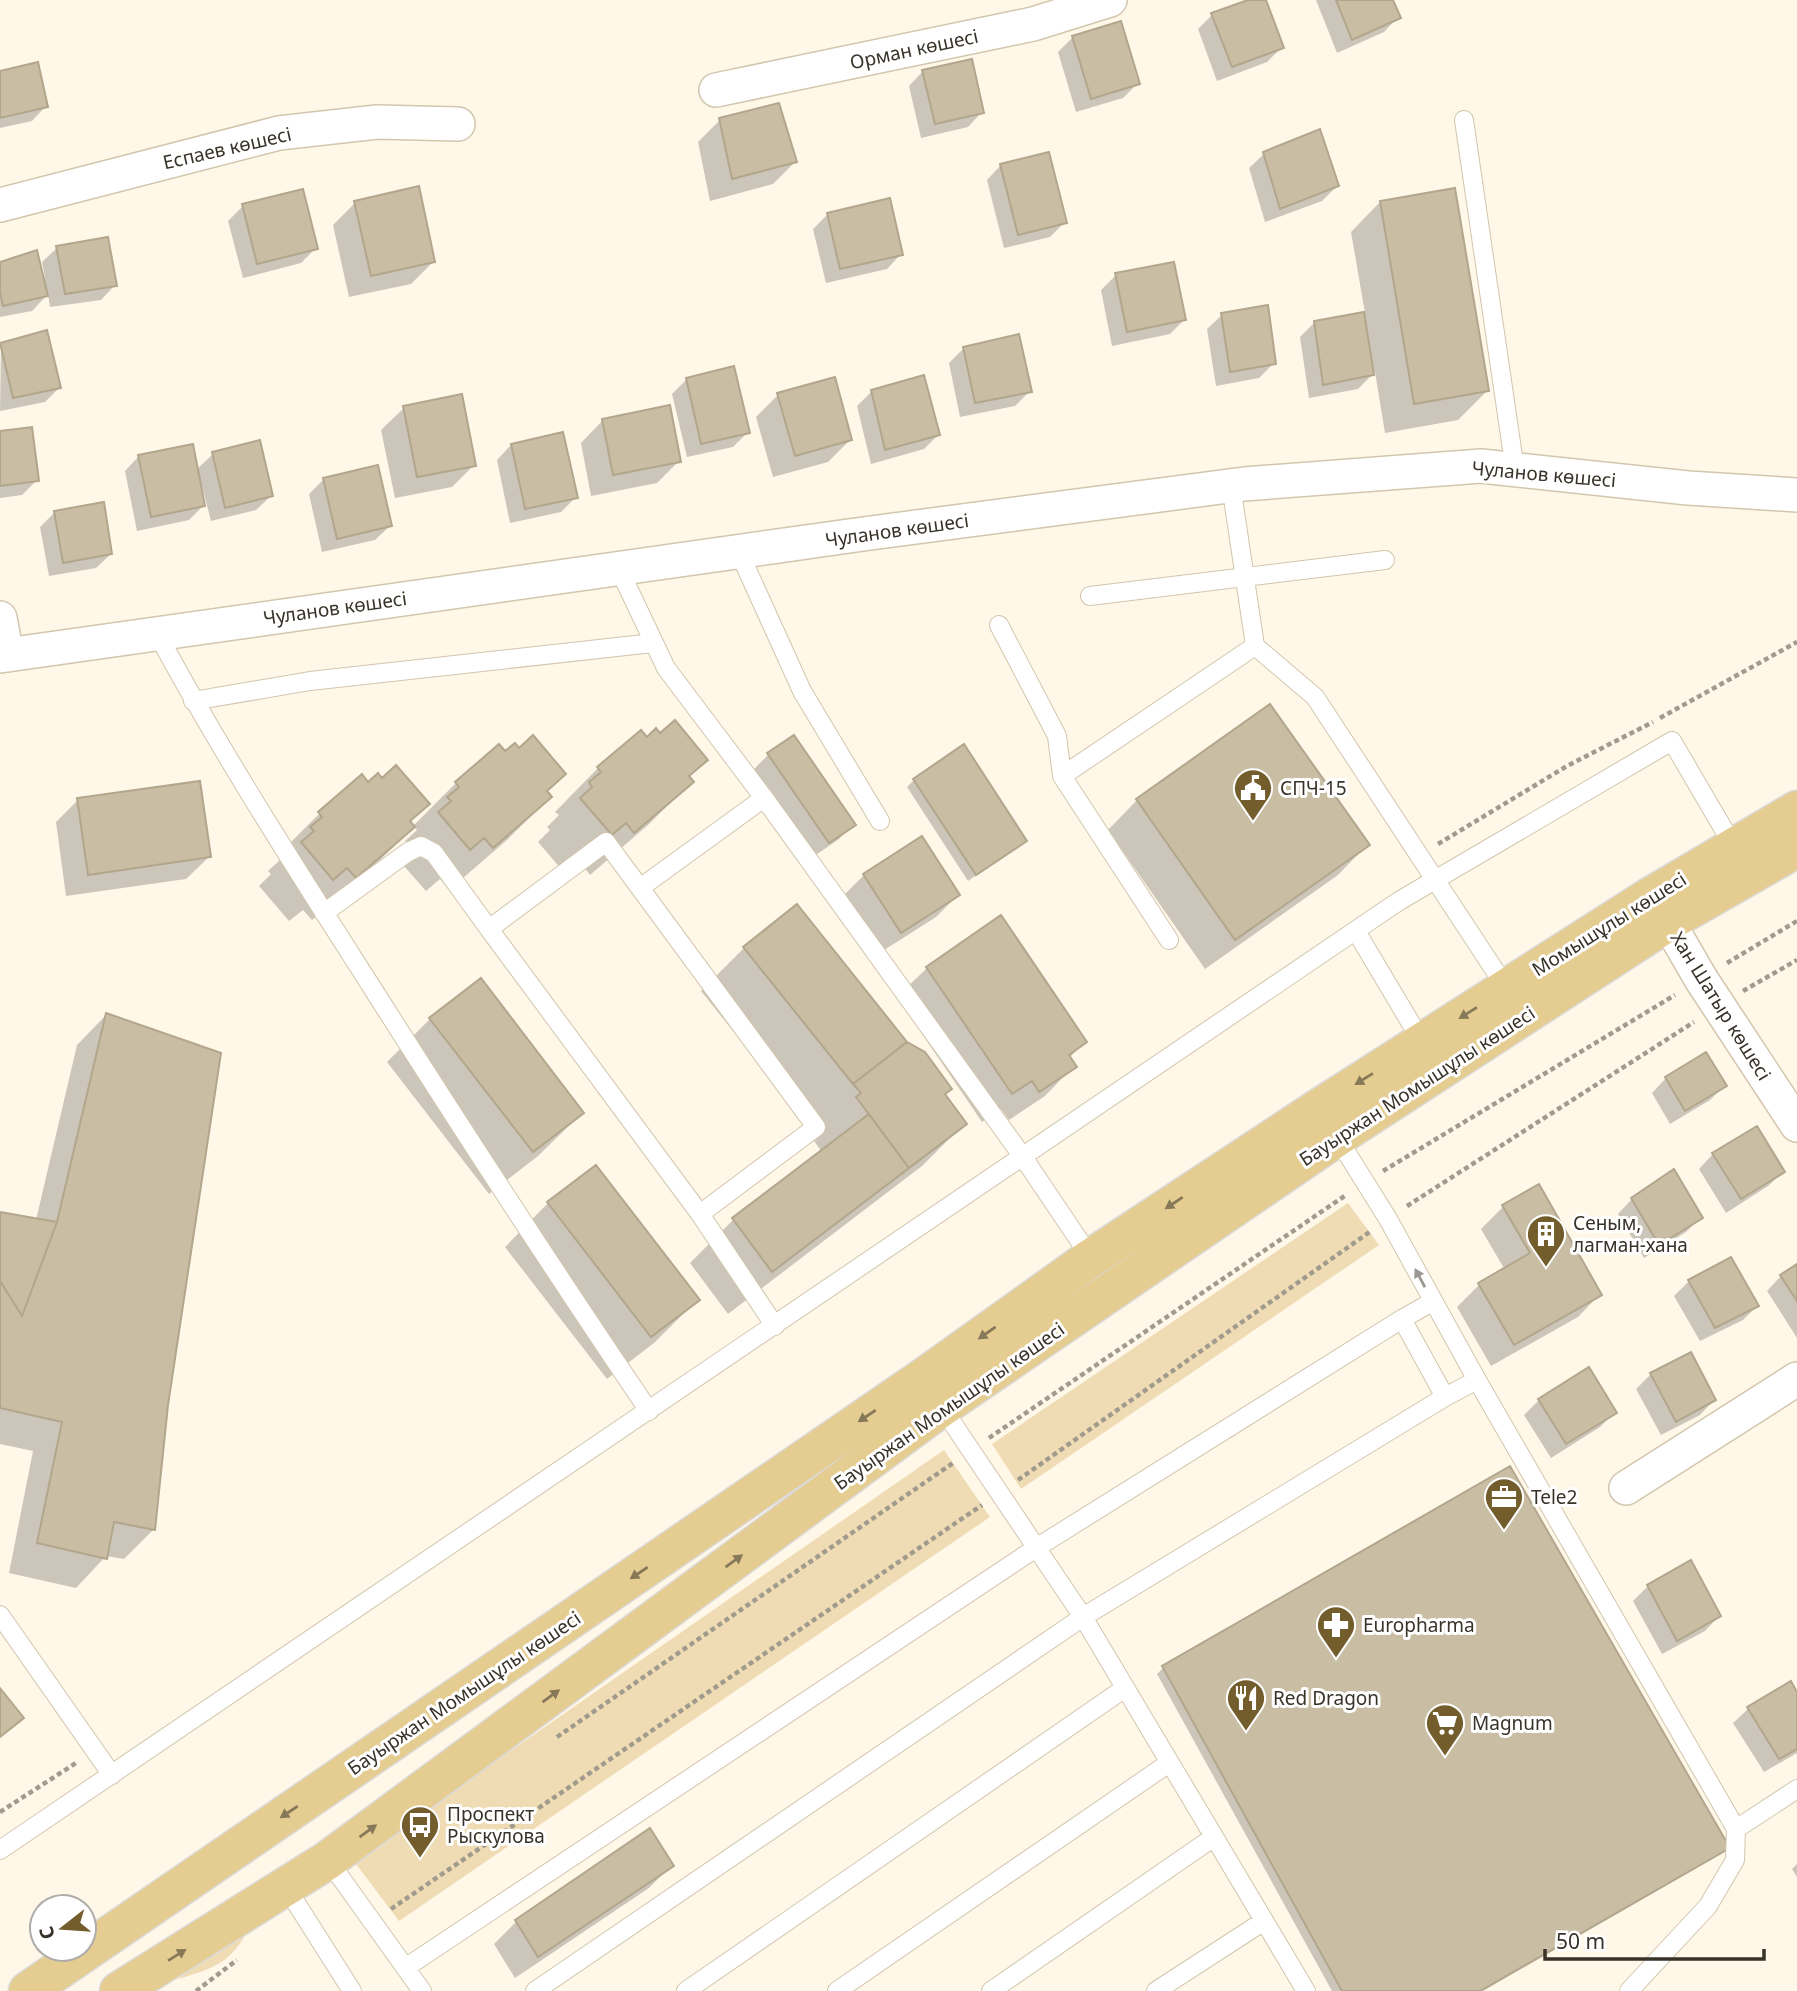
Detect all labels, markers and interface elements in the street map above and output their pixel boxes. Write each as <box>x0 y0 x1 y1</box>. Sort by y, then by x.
street label: Орман көшесі <box>847 23 981 75</box>
street label: Еспаев көшесі <box>160 121 294 175</box>
street label: Чуланов көшесі <box>1471 455 1617 493</box>
street label: Чуланов көшесі <box>824 507 970 553</box>
street label: Чуланов көшесі <box>262 585 408 631</box>
public building icon: СПЧ-15 <box>1232 767 1274 822</box>
place label: СПЧ-15 <box>1280 775 1347 801</box>
street label: Момышұлы көшесі <box>1527 866 1691 982</box>
street label: Хан Шатыр көшесі <box>1665 927 1777 1085</box>
street label: Бауыржан Момышұлы көшесі <box>1294 1000 1540 1172</box>
one-way arrow <box>1459 1007 1478 1020</box>
one-way arrow <box>1355 1072 1374 1085</box>
one-way arrow <box>1164 1197 1184 1210</box>
place label: Сеным, лагман-хана <box>1573 1210 1688 1258</box>
building icon: Сеным, лагман-хана <box>1525 1213 1567 1268</box>
one-way arrow <box>1414 1268 1426 1288</box>
street label: Бауыржан Момышұлы көшесі <box>828 1316 1070 1496</box>
one-way arrow <box>978 1326 996 1340</box>
one-way arrow <box>857 1410 877 1423</box>
office icon: Tele2 <box>1483 1476 1525 1531</box>
place label: Tele2 <box>1531 1484 1577 1510</box>
one-way arrow <box>725 1554 743 1568</box>
one-way arrow <box>630 1566 648 1580</box>
pharmacy icon: Europharma <box>1315 1604 1357 1659</box>
street label: Бауыржан Момышұлы көшесі <box>342 1605 586 1781</box>
place label: Europharma <box>1363 1612 1475 1638</box>
restaurant icon: Red Dragon <box>1225 1677 1267 1732</box>
place label: Red Dragon <box>1273 1685 1379 1711</box>
one-way arrow <box>542 1689 560 1703</box>
supermarket icon: Magnum <box>1424 1702 1466 1757</box>
place label: Magnum <box>1472 1710 1553 1736</box>
place label: Проспект Рыскулова <box>447 1801 545 1849</box>
bus stop icon: Проспект Рыскулова <box>399 1804 441 1859</box>
one-way arrow <box>280 1805 299 1818</box>
one-way arrow <box>359 1824 377 1838</box>
north arrow <box>28 1893 98 1963</box>
scale bar <box>1545 1918 1764 1962</box>
text: С <box>33 1923 61 1943</box>
text: 50 m <box>1556 1927 1605 1955</box>
one-way arrow <box>167 1948 187 1961</box>

